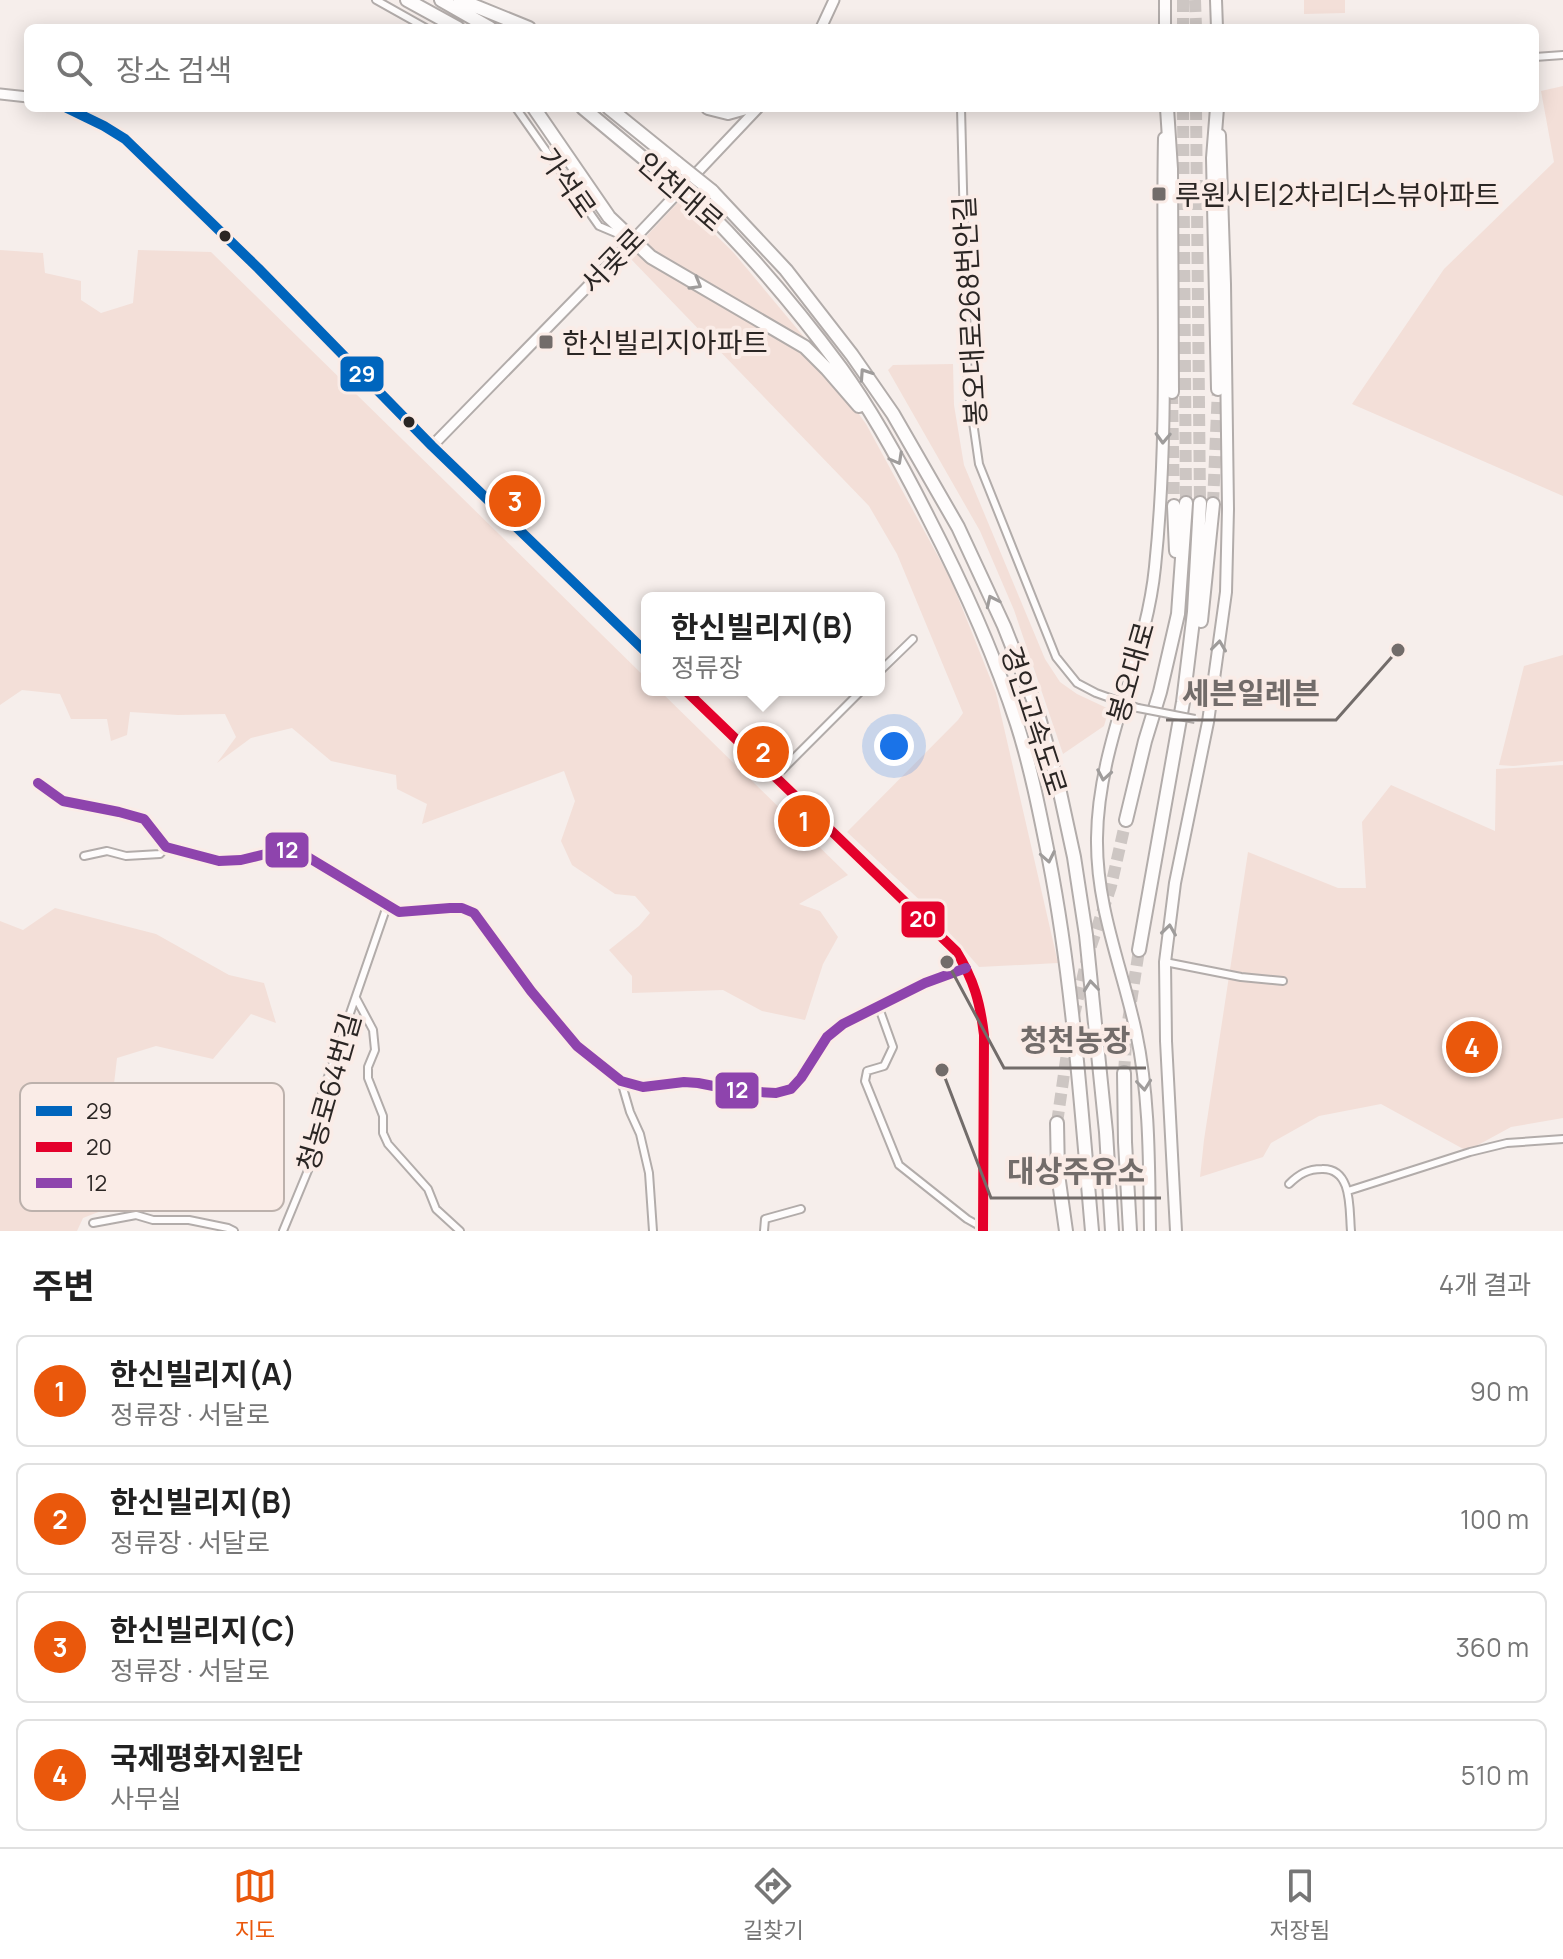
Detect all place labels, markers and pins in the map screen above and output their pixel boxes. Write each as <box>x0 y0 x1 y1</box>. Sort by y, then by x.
place label: 루원시티2차리더스뷰아파트 <box>1175 175 1500 213</box>
marker: 루원시티2차리더스뷰아파트 <box>1150 185 1168 203</box>
unlabelled marker <box>217 228 233 244</box>
place label: 한신빌리지아파트 <box>562 323 768 361</box>
marker: 한신빌리지아파트 <box>537 333 555 351</box>
unlabelled marker <box>401 414 417 430</box>
pin: 3 <box>489 471 541 531</box>
callout: 세븐일레븐 <box>1166 666 1336 720</box>
pin: 2 <box>737 722 789 782</box>
pin: 1 <box>778 791 830 851</box>
callout: 청천농장 <box>1004 1014 1146 1068</box>
pin: 4 <box>1446 1017 1498 1077</box>
callout: 대상주유소 <box>991 1144 1161 1198</box>

